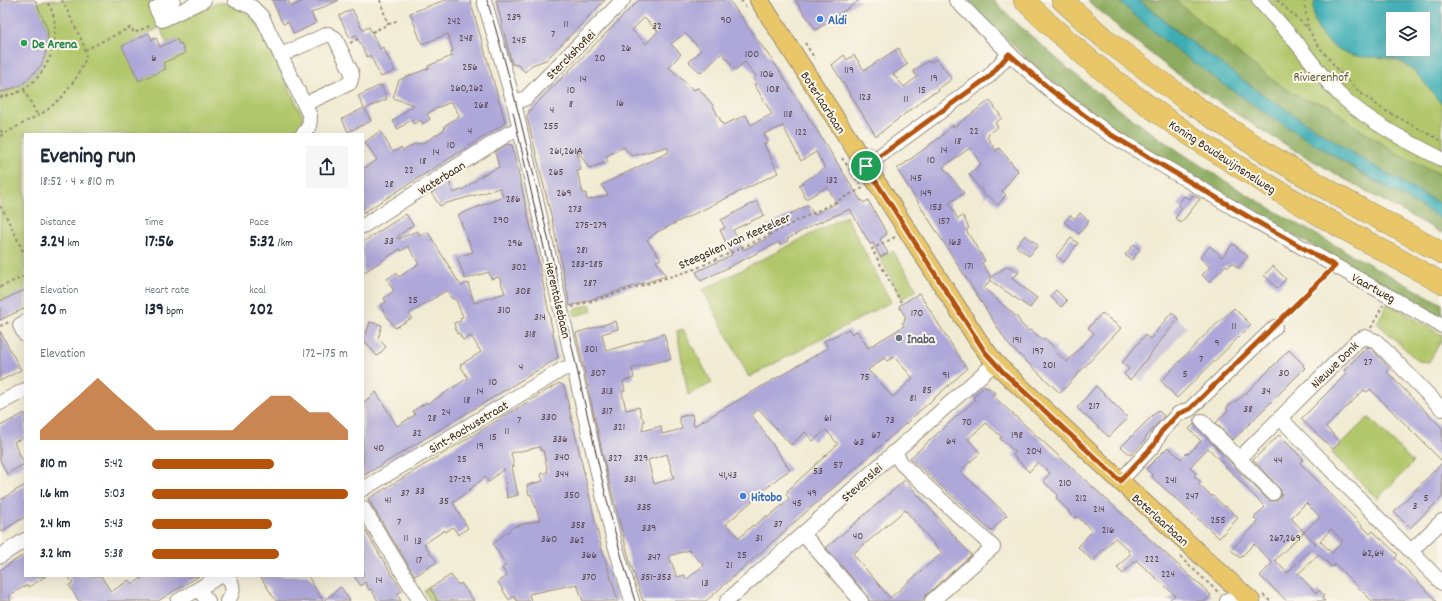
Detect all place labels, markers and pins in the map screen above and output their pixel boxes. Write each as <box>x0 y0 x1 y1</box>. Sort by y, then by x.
place label: Aldi <box>828 12 847 31</box>
marker: Aldi <box>815 14 825 24</box>
place label: De Arena <box>32 36 78 55</box>
marker: De Arena <box>19 38 29 48</box>
pin <box>849 149 883 183</box>
place label: Inaba <box>907 331 936 350</box>
marker: Inaba <box>894 333 904 343</box>
place label: Hitobo <box>751 489 782 508</box>
marker: Hitobo <box>738 491 748 501</box>

